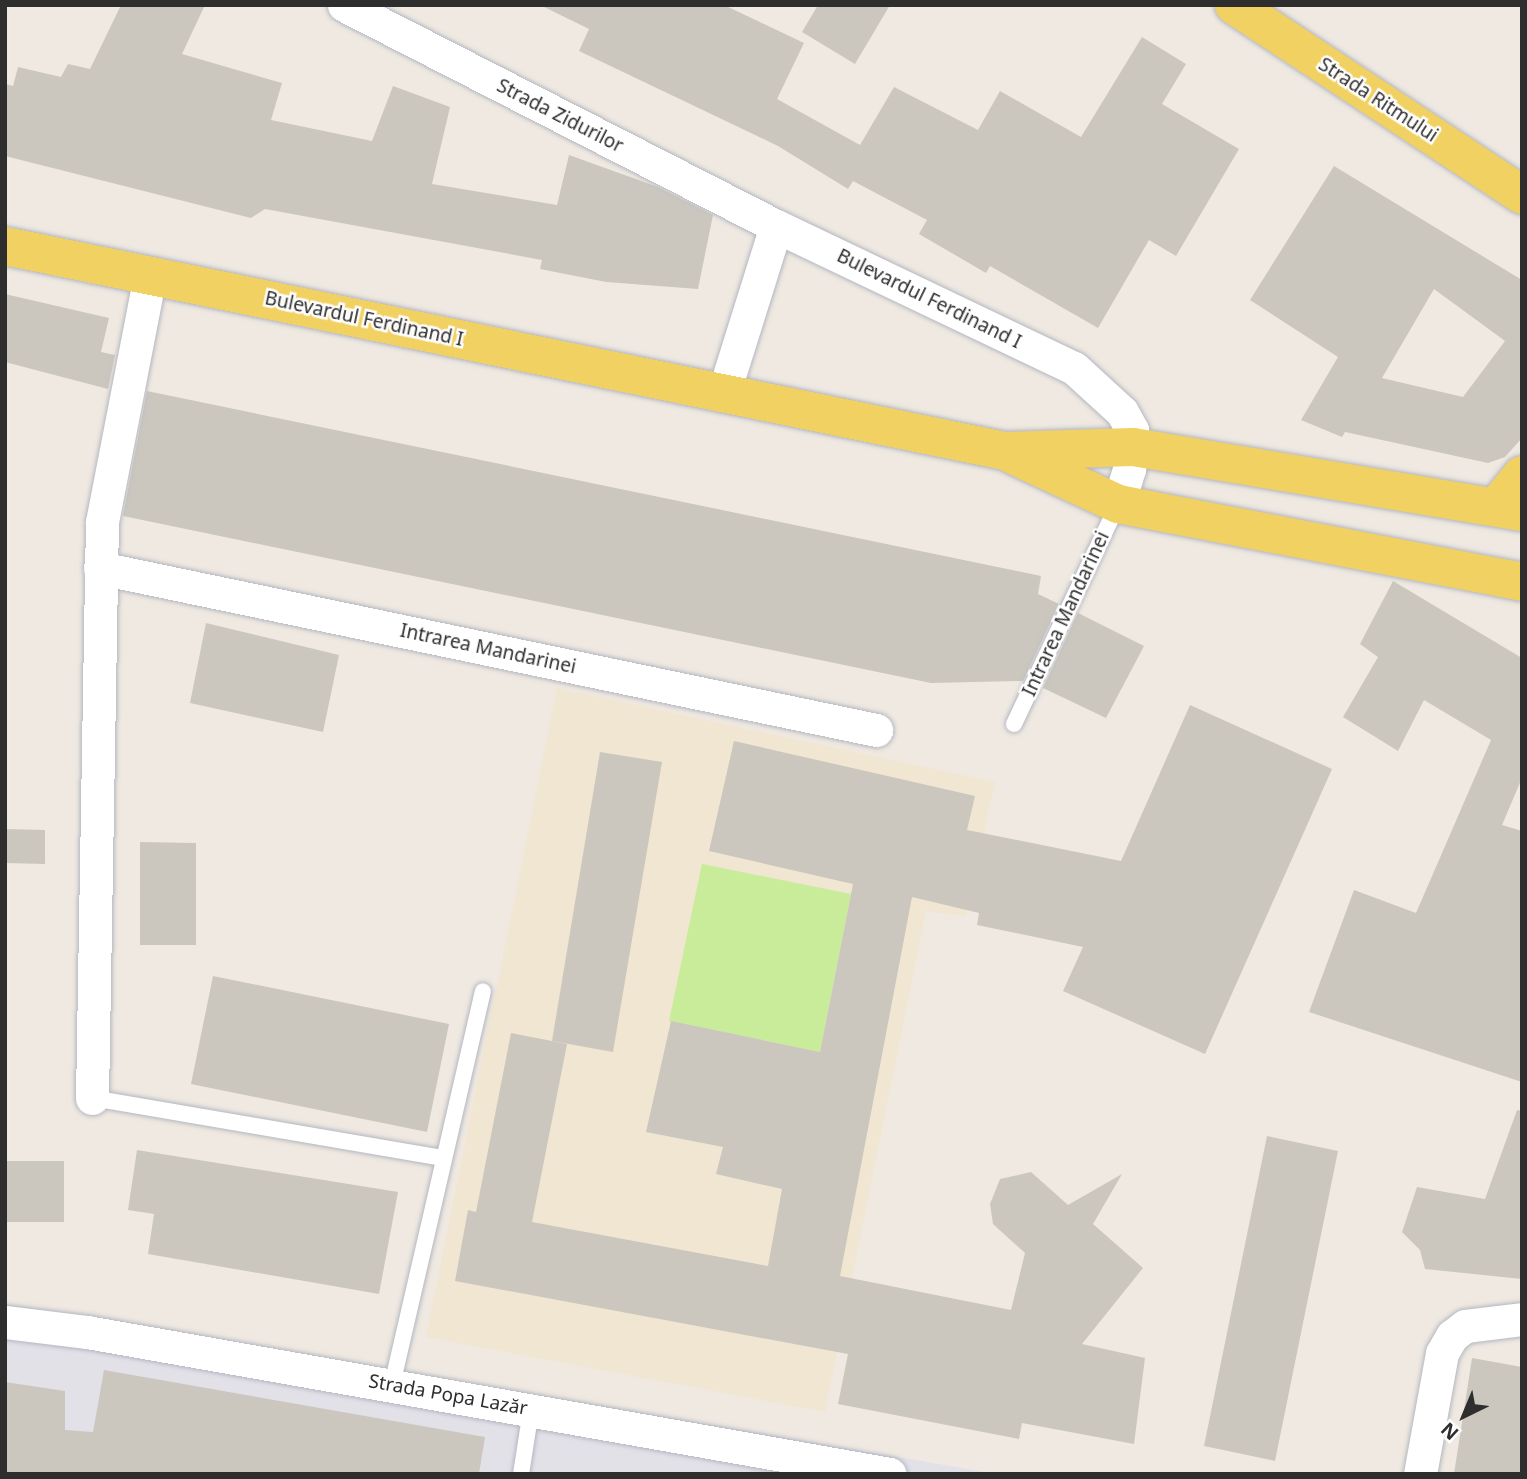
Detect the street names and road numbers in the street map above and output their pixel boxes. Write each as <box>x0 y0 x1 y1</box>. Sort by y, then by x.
street label: Strada Ritmului <box>1314 53 1442 147</box>
street label: Strada Zidurilor <box>493 74 627 158</box>
street label: Bulevardul Ferdinand I <box>833 244 1025 354</box>
street label: Bulevardul Ferdinand I <box>263 287 465 351</box>
street label: Intrarea Mandarinei <box>1018 528 1114 700</box>
street label: Intrarea Mandarinei <box>398 619 578 679</box>
street label: Strada Popa Lazăr <box>367 1370 529 1420</box>

